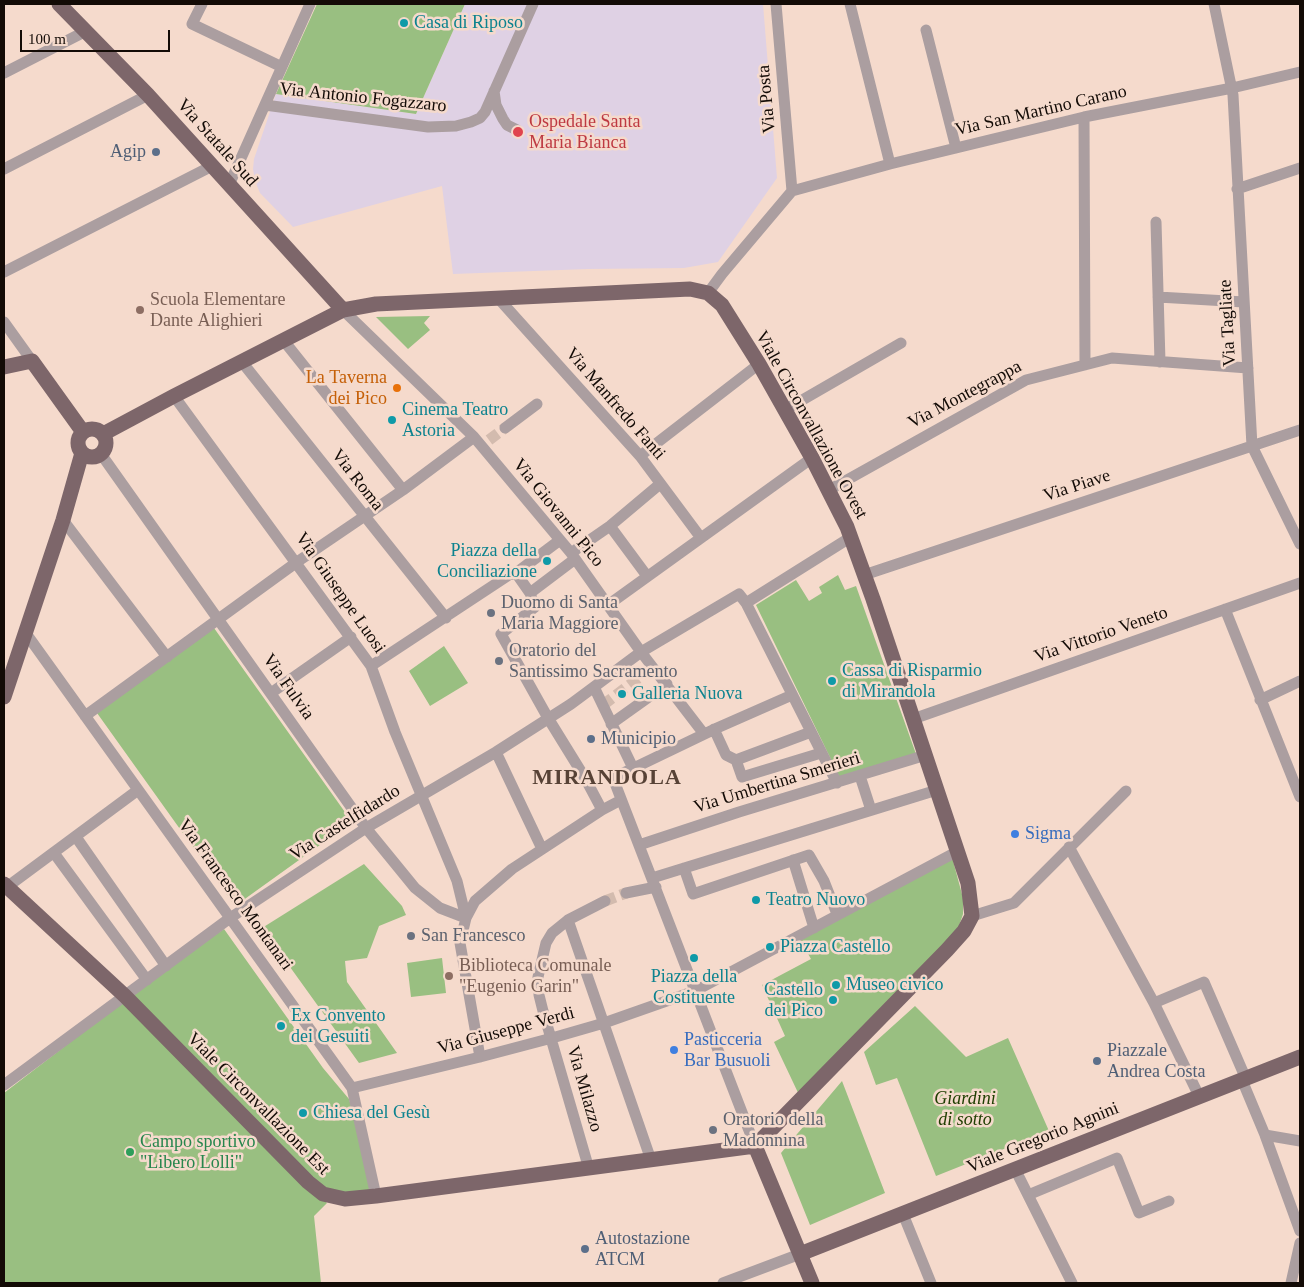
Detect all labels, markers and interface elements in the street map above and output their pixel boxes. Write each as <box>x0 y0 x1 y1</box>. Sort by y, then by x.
place label: Casa di Riposo <box>414 12 523 34</box>
marker: Casa di Riposo <box>398 17 410 29</box>
scale bar <box>22 20 172 52</box>
text: 100 m <box>28 31 66 47</box>
street label: Via Posta <box>753 64 781 134</box>
street label: Via Antonio Fogazzaro <box>278 78 448 118</box>
street label: Via San Martino Carano <box>953 81 1129 141</box>
street label: Via Statale Sud <box>172 95 262 191</box>
place label: Ospedale Santa Maria Bianca <box>529 111 640 154</box>
marker: Ospedale Santa Maria Bianca <box>511 125 525 139</box>
place label: Agip <box>110 141 146 163</box>
marker: Agip <box>150 146 162 158</box>
street label: Via Tagliate <box>1215 279 1241 367</box>
place label: Scuola Elementare Dante Alighieri <box>150 289 285 332</box>
marker: Scuola Elementare Dante Alighieri <box>134 304 146 316</box>
street label: Viale Circonvallazione Ovest <box>750 327 872 523</box>
street label: Via Manfredo Fanti <box>560 343 670 465</box>
street label: Via Montegrappa <box>905 356 1025 434</box>
place label: La Taverna dei Pico <box>306 367 387 409</box>
marker: La Taverna dei Pico <box>391 382 403 394</box>
place label: Cinema Teatro Astoria <box>402 399 508 442</box>
marker: Cinema Teatro Astoria <box>386 414 398 426</box>
street label: Via Roma <box>326 445 388 515</box>
street label: Via Giovanni Pico <box>508 455 608 571</box>
street label: Via Piave <box>1041 465 1113 507</box>
street label: Via Giuseppe Luosi <box>290 528 390 658</box>
place label: Piazza della Conciliazione <box>437 540 537 582</box>
marker: Piazza della Conciliazione <box>541 555 553 567</box>
place label: Duomo di Santa Maria Maggiore <box>501 592 618 634</box>
street label: Via Vittorio Veneto <box>1031 602 1171 668</box>
marker: Duomo di Santa Maria Maggiore <box>485 607 497 619</box>
place label: Oratorio del Santissimo Sacramento <box>509 640 677 682</box>
street label: Via Fulvia <box>258 650 318 724</box>
marker: Oratorio del Santissimo Sacramento <box>493 655 505 667</box>
place label: Cassa di Risparmio di Mirandola <box>842 660 982 702</box>
marker: Cassa di Risparmio di Mirandola <box>826 675 838 687</box>
place label: Galleria Nuova <box>632 683 742 705</box>
marker: Galleria Nuova <box>616 688 628 700</box>
place label: Municipio <box>601 728 676 750</box>
marker: Municipio <box>585 733 597 745</box>
street label: Via Umbertina Smerieri <box>691 747 863 819</box>
district label: MIRANDOLA <box>531 765 683 791</box>
street label: Via Castelfidardo <box>286 780 404 866</box>
street label: Via Francesco Montanari <box>173 815 297 975</box>
place label: Sigma <box>1025 823 1071 845</box>
marker: Sigma <box>1009 828 1021 840</box>
place label: Teatro Nuovo <box>766 889 865 911</box>
marker: Teatro Nuovo <box>750 894 762 906</box>
place label: San Francesco <box>421 925 525 947</box>
marker: San Francesco <box>405 930 417 942</box>
place label: Piazza Castello <box>780 936 890 958</box>
marker: Piazza Castello <box>764 941 776 953</box>
marker: Piazza della Costituente <box>688 952 700 964</box>
place label: Biblioteca Comunale "Eugenio Garin" <box>459 955 611 998</box>
place label: Piazza della Costituente <box>651 966 737 1009</box>
marker: Biblioteca Comunale "Eugenio Garin" <box>443 970 455 982</box>
place label: Museo civico <box>846 974 943 996</box>
place label: Castello dei Pico <box>764 979 823 1022</box>
marker: Museo civico <box>830 979 842 991</box>
marker: Castello dei Pico <box>827 994 839 1006</box>
street label: Via Giuseppe Verdi <box>435 1002 577 1060</box>
place label: Ex Convento dei Gesuiti <box>291 1005 385 1048</box>
marker: Ex Convento dei Gesuiti <box>275 1020 287 1032</box>
street label: Viale Circonvallazione Est <box>182 1028 334 1180</box>
place label: Pasticceria Bar Busuoli <box>684 1029 771 1072</box>
place label: Piazzale Andrea Costa <box>1107 1040 1205 1082</box>
street label: Via Milazzo <box>561 1044 607 1134</box>
marker: Pasticceria Bar Busuoli <box>668 1044 680 1056</box>
marker: Piazzale Andrea Costa <box>1091 1055 1103 1067</box>
park label: Giardini di sotto <box>934 1088 996 1130</box>
street label: Viale Gregorio Agnini <box>964 1098 1122 1178</box>
place label: Chiesa del Gesù <box>313 1102 430 1124</box>
marker: Chiesa del Gesù <box>297 1107 309 1119</box>
place label: Oratorio della Madonnina <box>723 1109 823 1152</box>
marker: Oratorio della Madonnina <box>707 1124 719 1136</box>
place label: Campo sportivo "Libero Lolli" <box>140 1131 255 1174</box>
marker: Campo sportivo "Libero Lolli" <box>124 1146 136 1158</box>
place label: Autostazione ATCM <box>595 1228 690 1270</box>
marker: Autostazione ATCM <box>579 1243 591 1255</box>

